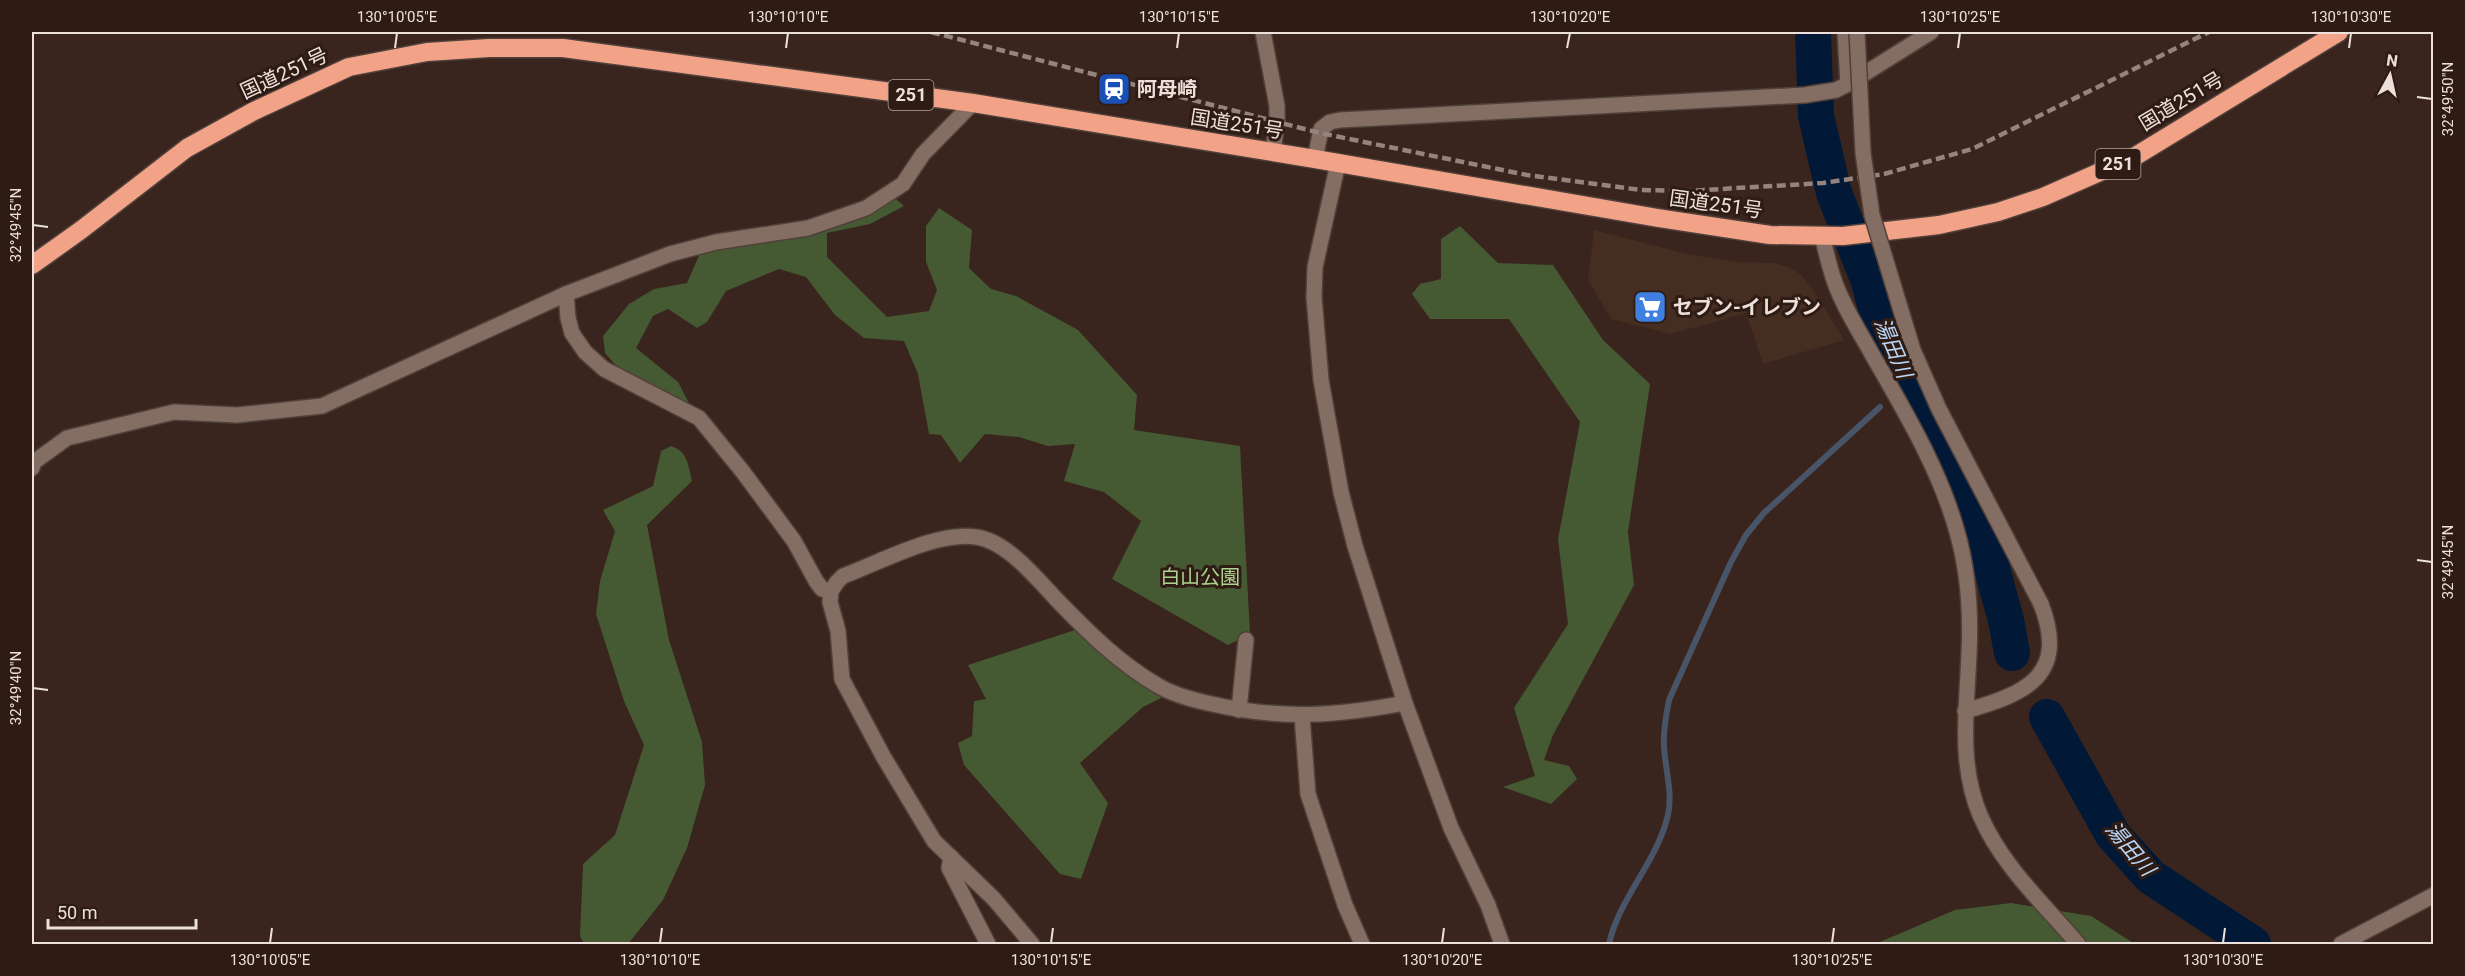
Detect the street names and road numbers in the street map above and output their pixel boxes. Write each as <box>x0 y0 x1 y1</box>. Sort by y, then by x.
street label: 国道251号 <box>236 42 332 104</box>
street label: 国道251号 <box>2135 67 2227 135</box>
road number: 251 <box>888 80 934 110</box>
street label: 国道251号 <box>1189 105 1285 143</box>
road number: 251 <box>2096 149 2140 179</box>
street label: 国道251号 <box>1668 186 1764 222</box>

